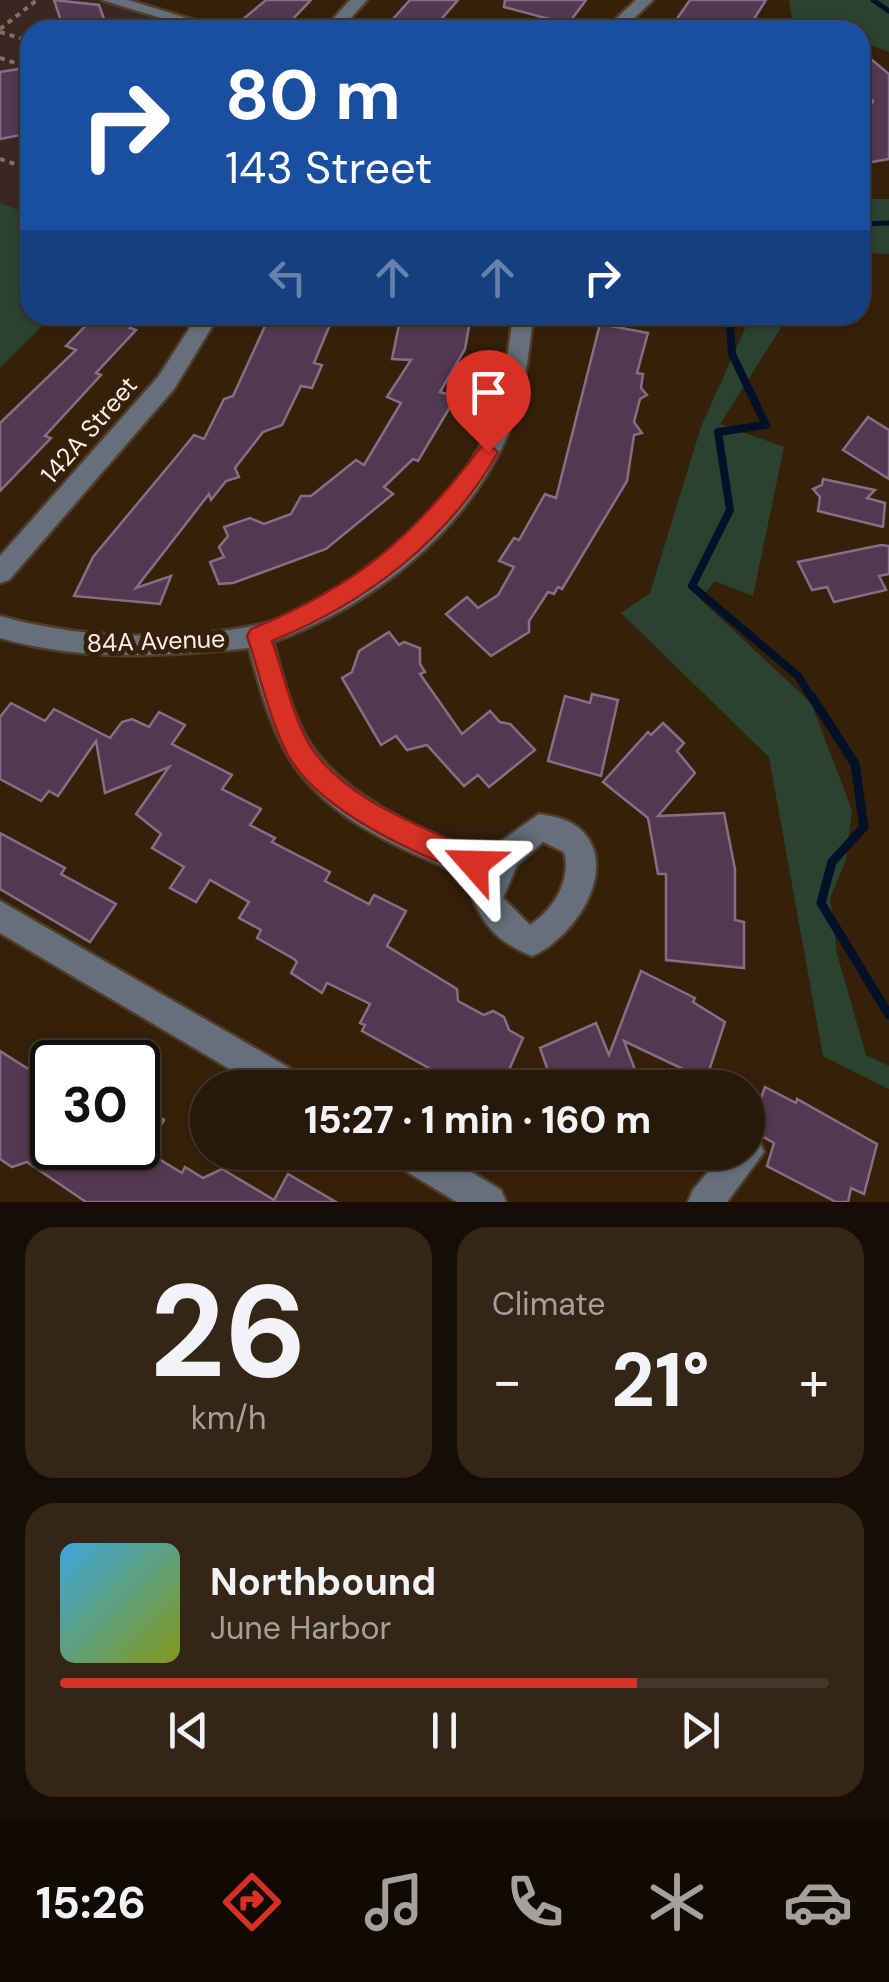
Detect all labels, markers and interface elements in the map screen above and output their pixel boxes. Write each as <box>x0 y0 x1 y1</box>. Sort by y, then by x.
text: 80 m <box>225 50 401 141</box>
icon: right <box>60 60 190 190</box>
text: 143 Street <box>225 138 432 197</box>
icon: left <box>260 250 315 305</box>
icon: ahead <box>365 250 420 305</box>
icon: ahead <box>470 250 525 305</box>
icon: right <box>575 250 630 305</box>
pin <box>446 350 531 453</box>
icon: arrive <box>461 365 516 420</box>
street label: 142A Street <box>33 370 145 490</box>
street label: 84A Avenue <box>86 622 226 660</box>
position arrow <box>422 812 526 916</box>
speed limit sign: 30 <box>30 1040 160 1170</box>
text: 15:27 · 1 min · 160 m <box>304 1095 651 1145</box>
text: 26 <box>150 1247 307 1416</box>
text: Climate <box>492 1283 606 1325</box>
text: 21° <box>611 1332 710 1429</box>
text: − <box>492 1345 522 1417</box>
text: + <box>799 1345 829 1417</box>
text: km/h <box>191 1397 266 1439</box>
text: Northbound <box>210 1557 436 1607</box>
text: June Harbor <box>210 1607 391 1649</box>
icon: previous <box>161 1703 216 1758</box>
icon: pause <box>417 1703 472 1758</box>
icon: next <box>673 1703 728 1758</box>
icon: directions <box>217 1867 287 1937</box>
icon: music <box>359 1867 429 1937</box>
icon: phone <box>500 1867 570 1937</box>
icon: climate <box>642 1867 712 1937</box>
icon: car <box>783 1867 853 1937</box>
text: 15:26 <box>36 1873 146 1932</box>

